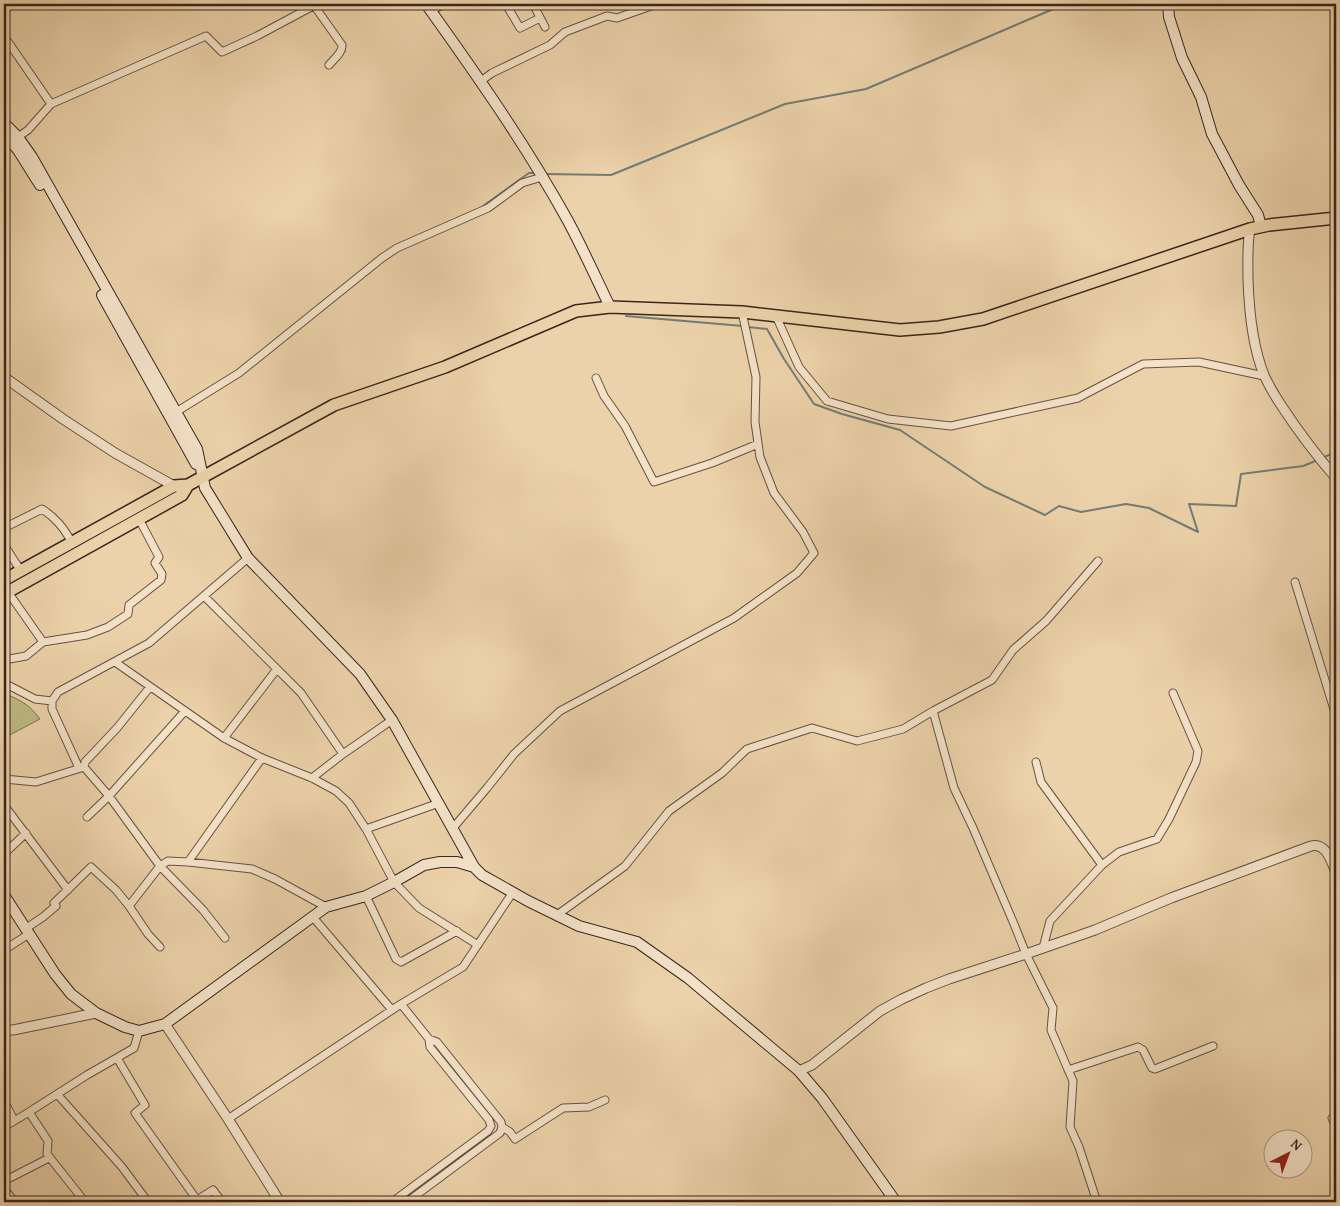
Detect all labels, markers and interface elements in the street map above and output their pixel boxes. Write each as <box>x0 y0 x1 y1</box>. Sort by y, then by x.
north arrow <box>1262 1128 1312 1178</box>
text: N <box>1287 1134 1307 1155</box>

